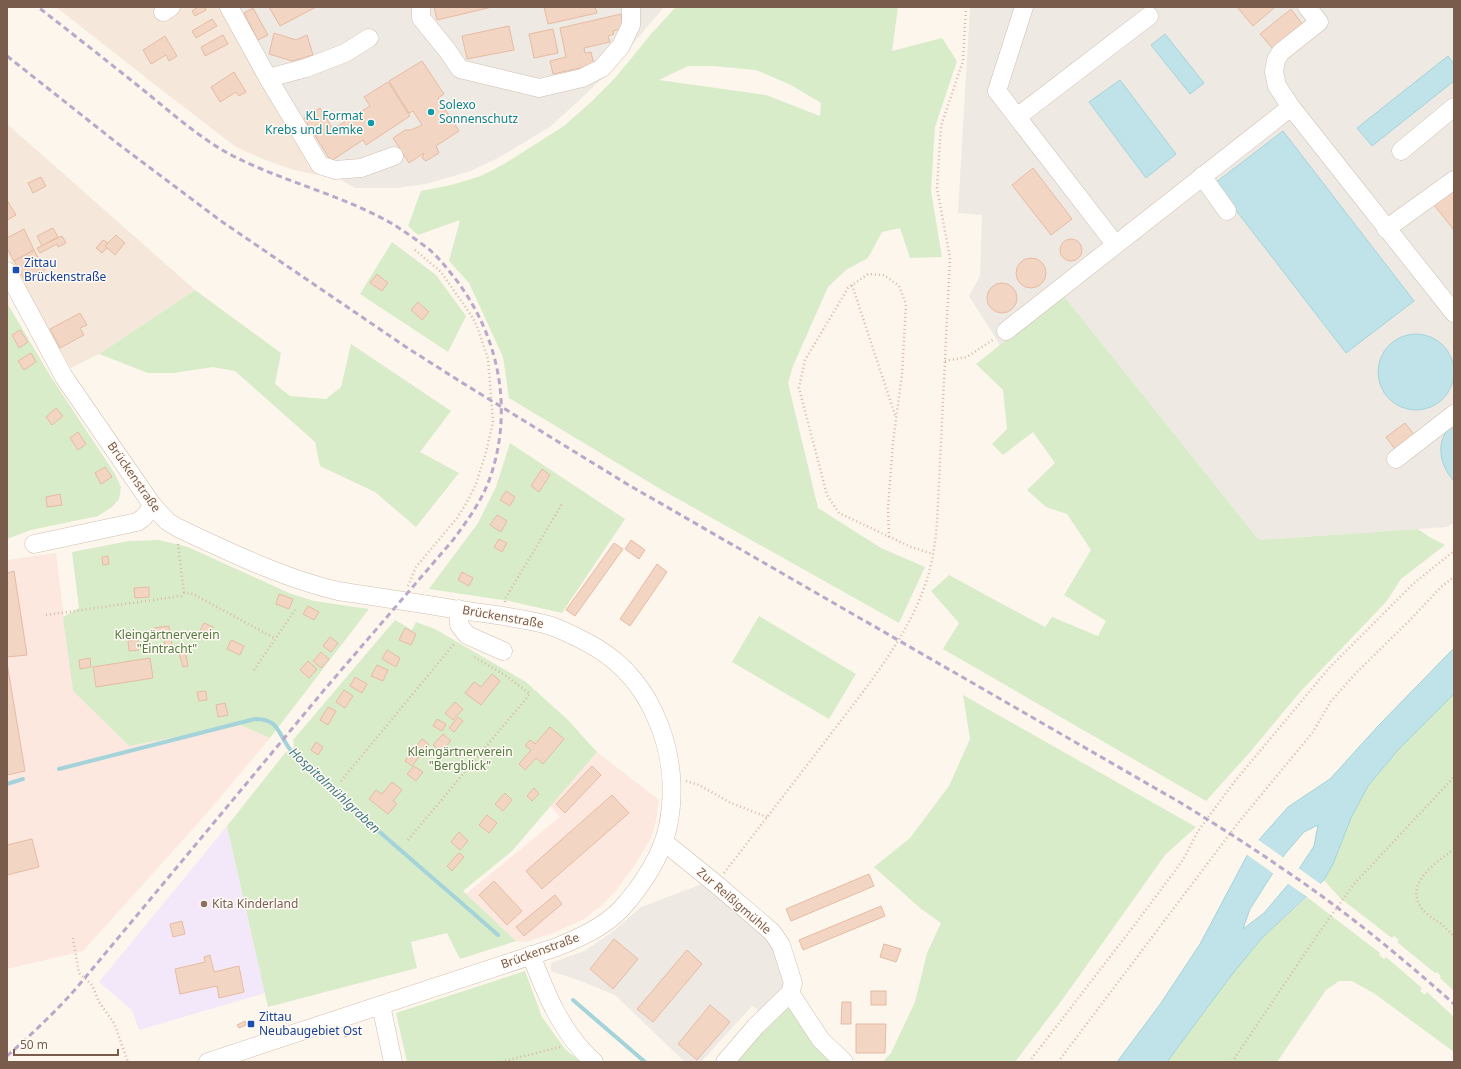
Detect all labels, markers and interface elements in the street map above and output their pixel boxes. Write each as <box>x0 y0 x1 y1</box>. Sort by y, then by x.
place label: Solexo Sonnenschutz <box>439 96 519 127</box>
place label: KL Format Krebs und Lemke <box>265 107 364 138</box>
marker: Solexo Sonnenschutz <box>426 107 436 117</box>
marker: KL Format Krebs und Lemke <box>366 118 376 128</box>
place label: Zittau Brückenstraße <box>24 254 107 285</box>
marker: Zittau Brückenstraße <box>11 265 21 275</box>
street label: Brückenstraße <box>104 438 165 516</box>
street label: Brückenstraße <box>461 601 545 632</box>
park label: Kleingärtnerverein "Eintracht" <box>114 626 220 657</box>
water label: Hospitalmühlgraben <box>285 743 385 837</box>
park label: Kleingärtnerverein "Bergblick" <box>407 743 513 774</box>
street label: Zur Reißigmühle <box>693 863 775 938</box>
place label: Kita Kinderland <box>212 895 298 912</box>
marker: Kita Kinderland <box>199 899 209 909</box>
street label: Brückenstraße <box>498 928 582 973</box>
place label: Zittau Neubaugebiet Ost <box>259 1008 363 1039</box>
marker: Zittau Neubaugebiet Ost <box>246 1019 256 1029</box>
scale bar <box>14 1031 118 1057</box>
text: 50 m <box>20 1036 48 1053</box>

